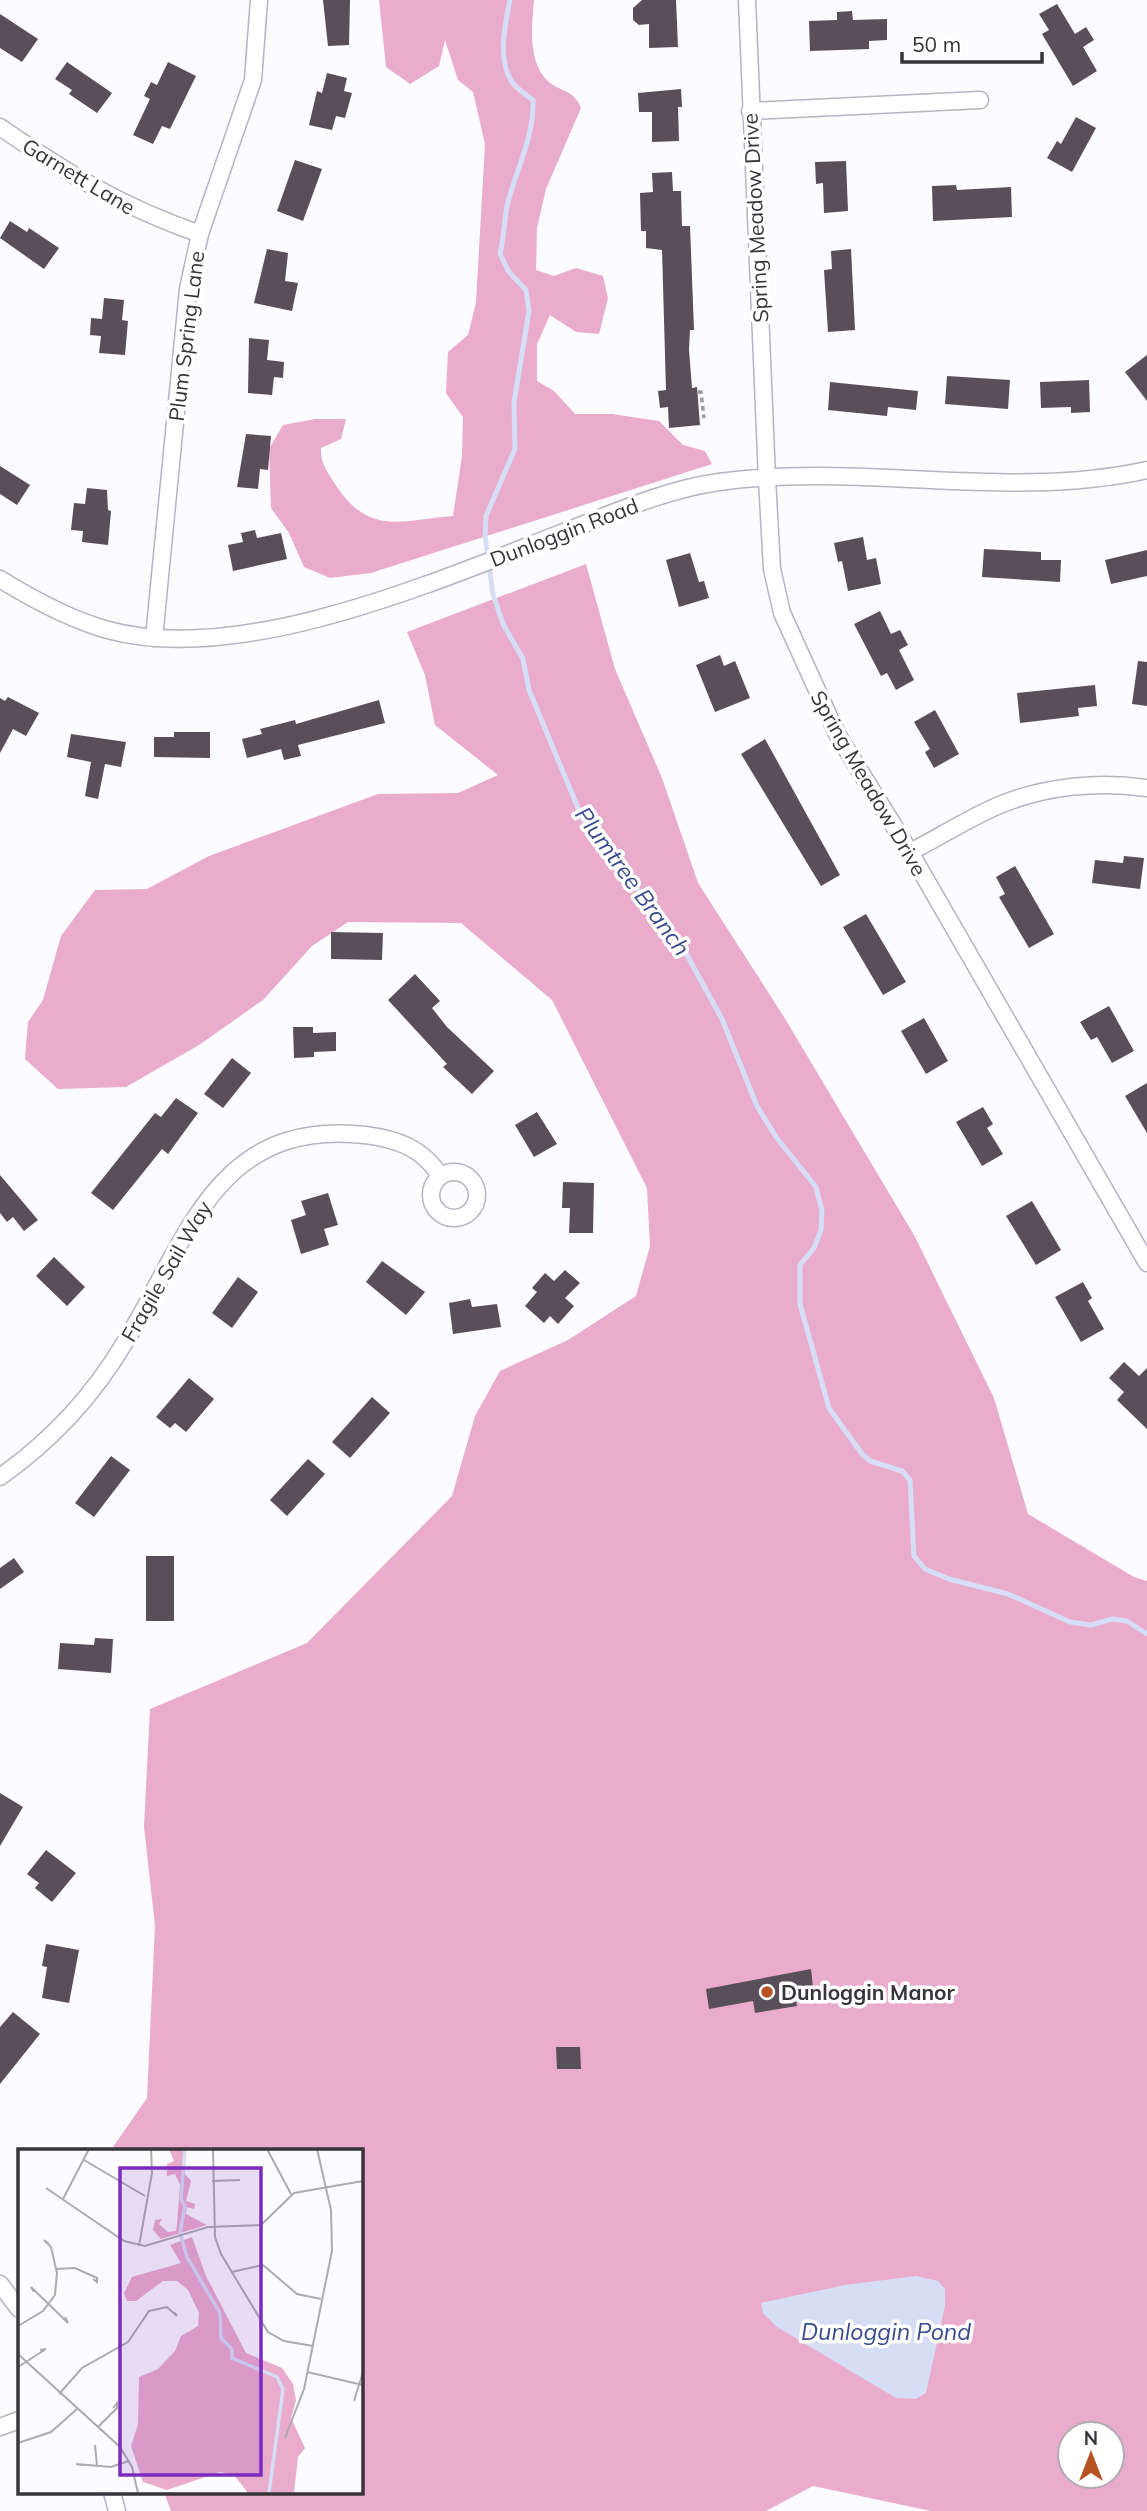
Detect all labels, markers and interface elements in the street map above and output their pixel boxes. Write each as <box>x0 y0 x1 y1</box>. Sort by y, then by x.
scale bar <box>902 21 1042 65</box>
text: 50 m <box>912 31 961 57</box>
street label: Spring Meadow Drive <box>737 113 773 323</box>
street label: Garnett Lane <box>18 132 140 220</box>
street label: Plum Spring Lane <box>163 249 209 423</box>
street label: Dunloggin Road <box>486 492 642 572</box>
street label: Spring Meadow Drive <box>805 686 933 880</box>
water label: Plumtree Branch <box>569 801 697 961</box>
street label: Fragile Sail Way <box>115 1196 217 1346</box>
place label: Dunloggin Manor <box>781 1979 956 2005</box>
marker: Dunloggin Manor <box>759 1984 775 2000</box>
inset map <box>18 2149 362 2494</box>
water label: Dunloggin Pond <box>801 2317 971 2346</box>
north arrow <box>1056 2420 1126 2490</box>
text: N <box>1084 2426 1098 2450</box>

